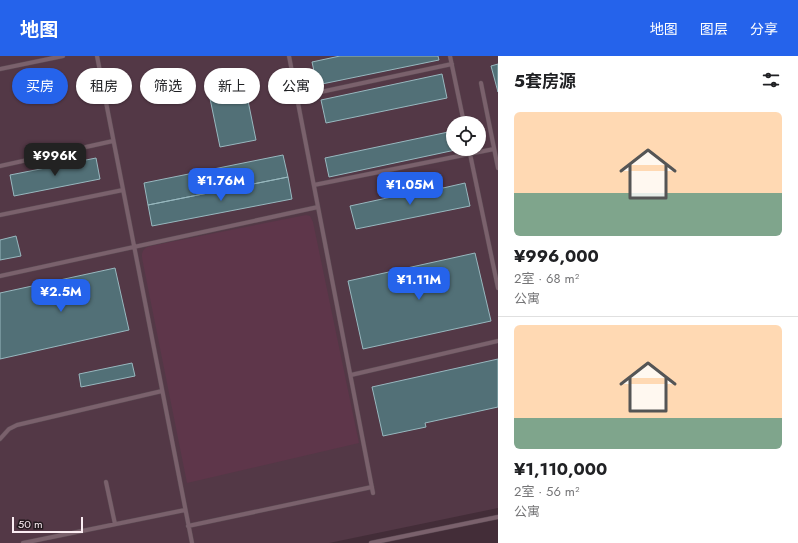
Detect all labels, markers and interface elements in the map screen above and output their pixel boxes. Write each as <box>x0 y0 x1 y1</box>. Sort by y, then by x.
text: 地图 <box>20 16 58 43</box>
text: 地图 <box>650 19 678 39</box>
text: 图层 <box>700 19 728 39</box>
text: 分享 <box>750 19 778 39</box>
chip: 买房 <box>12 68 68 104</box>
chip: 租房 <box>76 68 132 104</box>
chip: 筛选 <box>140 68 196 104</box>
chip: 新上 <box>204 68 260 104</box>
chip: 公寓 <box>268 68 324 104</box>
text: 5套房源 <box>514 69 576 93</box>
icon: filters <box>760 69 782 91</box>
map controls <box>446 116 486 156</box>
button: locate <box>446 116 486 156</box>
icon: home <box>612 138 684 210</box>
pin: ¥996K <box>27 143 83 177</box>
text: ¥996K <box>33 146 77 165</box>
pin: ¥1.76M <box>188 168 254 202</box>
text: ¥1.76M <box>197 171 245 190</box>
pin: ¥1.05M <box>377 172 443 206</box>
text: ¥1.05M <box>386 175 434 194</box>
text: ¥996,000 <box>514 244 599 268</box>
pin: ¥1.11M <box>386 267 452 301</box>
text: 2室 · 68 m² <box>514 269 579 288</box>
text: ¥1.11M <box>397 270 441 289</box>
pin: ¥2.5M <box>33 279 89 313</box>
text: ¥2.5M <box>40 282 82 301</box>
text: 公寓 <box>514 289 540 308</box>
icon: home <box>612 351 684 423</box>
text: ¥1,110,000 <box>514 457 607 481</box>
text: 2室 · 56 m² <box>514 482 579 501</box>
text: 公寓 <box>514 502 540 521</box>
scale bar <box>12 515 83 534</box>
text: 50 m <box>18 516 43 532</box>

